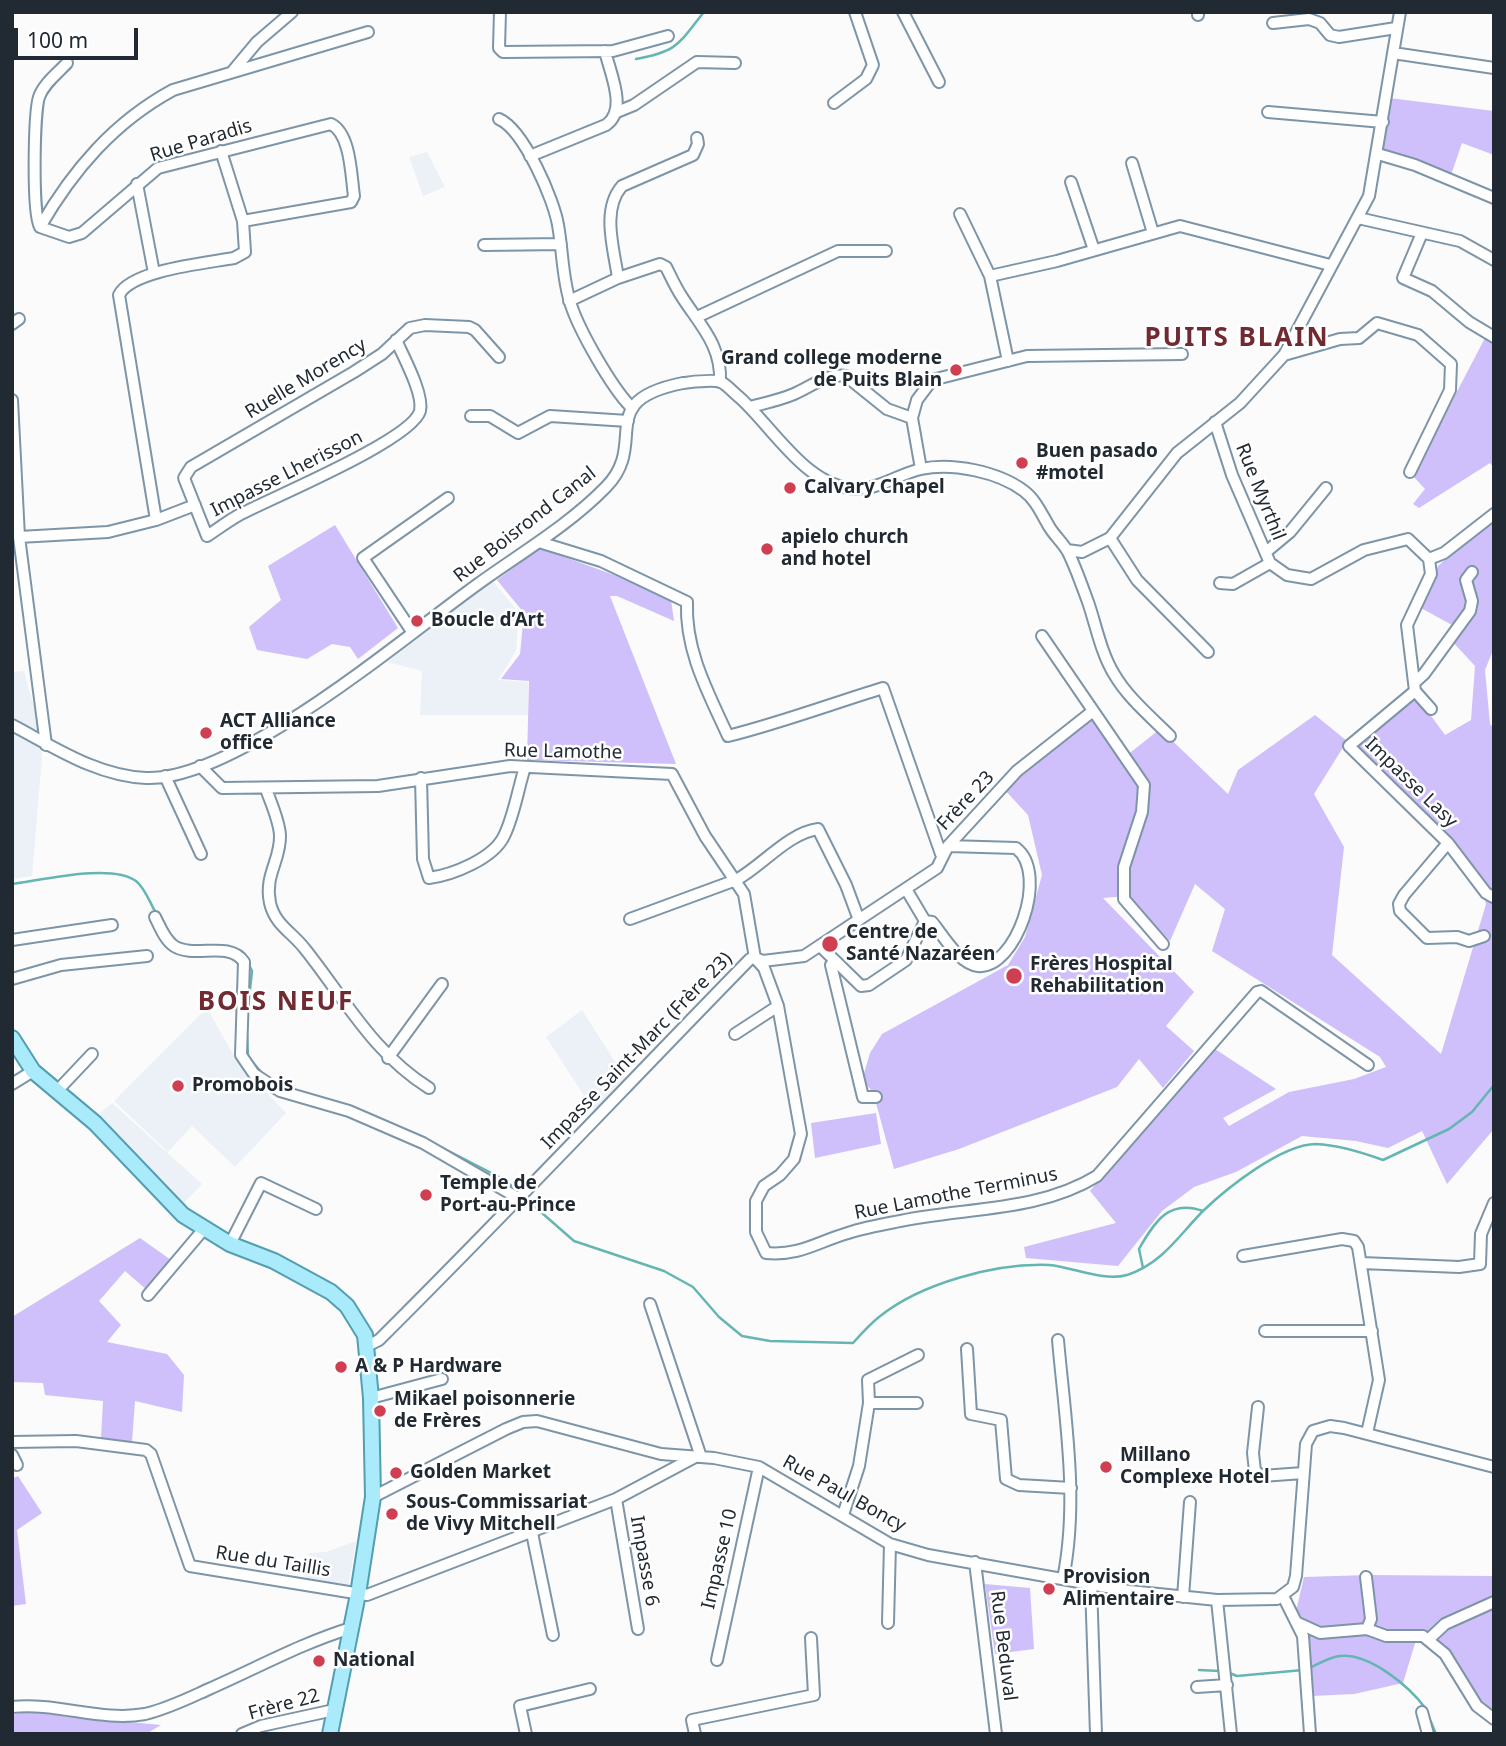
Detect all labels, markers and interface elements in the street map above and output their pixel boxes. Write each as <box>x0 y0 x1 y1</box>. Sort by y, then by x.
scale bar <box>18 14 142 58</box>
text: 100 m <box>27 26 88 54</box>
street label: Rue Paradis <box>147 115 255 167</box>
district label: PUITS BLAIN <box>1146 323 1328 355</box>
street label: Ruelle Morency <box>241 334 371 424</box>
place label: Grand college moderne de Puits Blain <box>721 348 942 392</box>
marker: Grand college moderne de Puits Blain <box>948 362 964 378</box>
street label: Impasse Lherisson <box>207 426 367 522</box>
street label: Rue Myrthil <box>1230 440 1290 544</box>
place label: Buen pasado #motel <box>1036 441 1158 485</box>
marker: Buen pasado #motel <box>1014 455 1030 471</box>
street label: Rue Boisrond Canal <box>449 462 601 588</box>
place label: Calvary Chapel <box>804 477 945 499</box>
marker: Calvary Chapel <box>782 480 798 496</box>
place label: apielo church and hotel <box>781 527 909 571</box>
marker: apielo church and hotel <box>759 541 775 557</box>
place label: Boucle d’Art <box>431 610 544 632</box>
marker: Boucle d’Art <box>409 613 425 629</box>
place label: ACT Alliance office <box>220 711 336 755</box>
marker: ACT Alliance office <box>198 725 214 741</box>
street label: Impasse Lasy <box>1360 733 1462 833</box>
street label: Rue Lamothe <box>504 740 622 764</box>
street label: Frère 23 <box>933 767 999 835</box>
place label: Centre de Santé Nazaréen <box>846 922 995 966</box>
marker: Centre de Santé Nazaréen <box>820 934 840 954</box>
street label: Impasse Saint-Marc (Frère 23) <box>537 948 737 1154</box>
place label: Frères Hospital Rehabilitation <box>1030 954 1173 998</box>
marker: Frères Hospital Rehabilitation <box>1004 966 1024 986</box>
district label: BOIS NEUF <box>199 987 353 1019</box>
place label: Promobois <box>192 1075 293 1097</box>
marker: Promobois <box>170 1078 186 1094</box>
street label: Rue Lamothe Terminus <box>853 1163 1059 1225</box>
place label: Temple de Port-au-Prince <box>440 1173 576 1217</box>
marker: Temple de Port-au-Prince <box>418 1187 434 1203</box>
place label: A & P Hardware <box>355 1356 502 1378</box>
marker: A & P Hardware <box>333 1359 349 1375</box>
place label: Mikael poisonnerie de Frères <box>394 1389 575 1433</box>
marker: Mikael poisonnerie de Frères <box>372 1403 388 1419</box>
place label: Millano Complexe Hotel <box>1120 1445 1270 1489</box>
street label: Rue Paul Boncy <box>778 1451 910 1537</box>
marker: Millano Complexe Hotel <box>1098 1459 1114 1475</box>
place label: Golden Market <box>410 1462 551 1484</box>
marker: Golden Market <box>388 1465 404 1481</box>
place label: Sous-Commissariat de Vivy Mitchell <box>406 1492 587 1536</box>
marker: Sous-Commissariat de Vivy Mitchell <box>384 1506 400 1522</box>
street label: Impasse 10 <box>697 1507 743 1611</box>
street label: Impasse 6 <box>625 1514 663 1608</box>
street label: Rue du Taillis <box>214 1542 332 1582</box>
place label: Provision Alimentaire <box>1063 1567 1174 1611</box>
marker: Provision Alimentaire <box>1041 1581 1057 1597</box>
street label: Rue Beduval <box>985 1590 1021 1702</box>
place label: National <box>333 1650 415 1672</box>
marker: National <box>311 1653 327 1669</box>
street label: Frère 22 <box>246 1685 322 1725</box>

